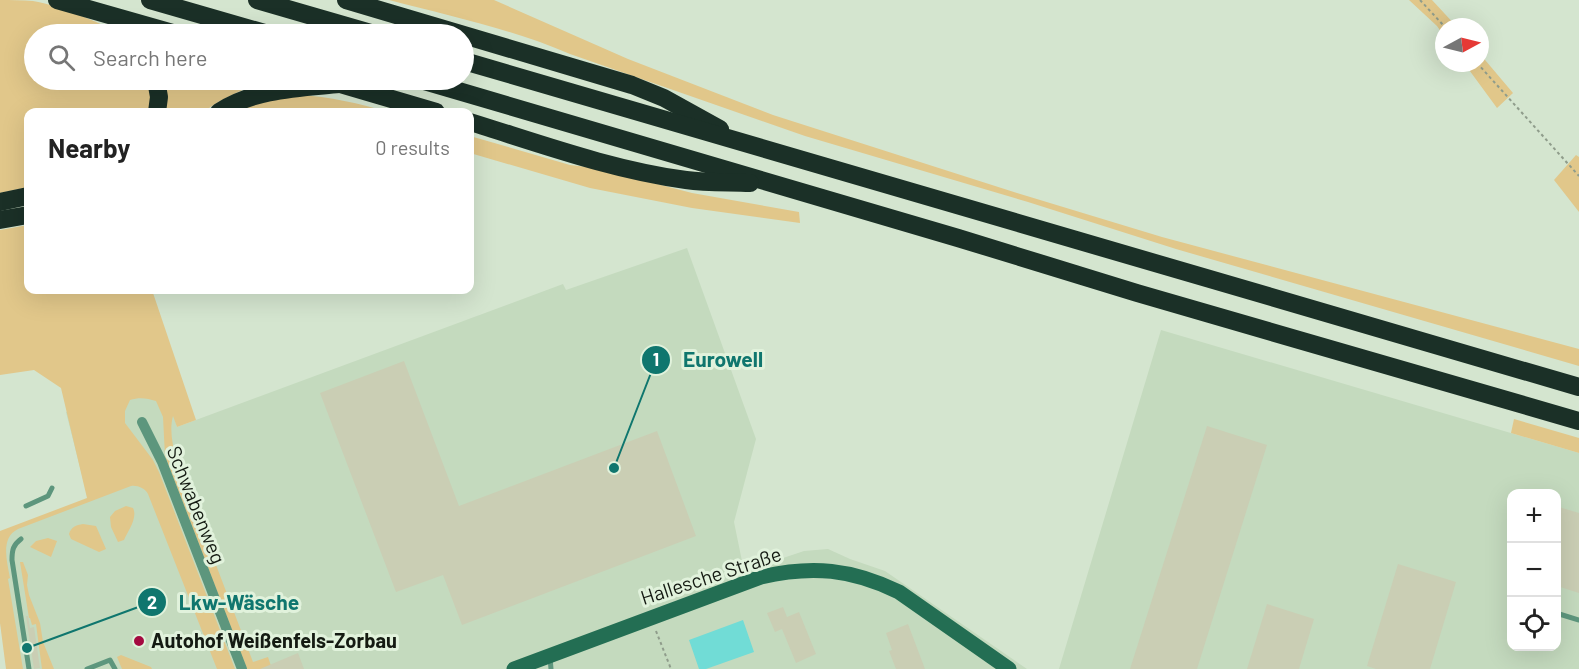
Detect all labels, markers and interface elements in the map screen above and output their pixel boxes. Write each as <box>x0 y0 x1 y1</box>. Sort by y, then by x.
north arrow <box>1435 18 1489 72</box>
search box <box>24 24 474 90</box>
icon: search <box>45 41 78 74</box>
text: Search here <box>93 44 207 70</box>
text: Nearby <box>48 132 130 163</box>
text: 0 results <box>375 135 450 159</box>
callout: Eurowell <box>641 340 775 379</box>
text: Eurowell <box>683 346 763 371</box>
text: 1 <box>653 348 659 370</box>
street label: Schwabenweg <box>162 442 231 567</box>
map controls <box>1507 489 1561 651</box>
button: + <box>1507 489 1561 543</box>
street label: Hallesche Straße <box>637 541 784 609</box>
button: − <box>1507 543 1561 597</box>
callout: Lkw-Wäsche <box>137 583 311 622</box>
text: Lkw-Wäsche <box>179 589 299 614</box>
text: 2 <box>147 591 157 613</box>
button: locate <box>1507 597 1561 651</box>
place label: Autohof Weißenfels-Zorbau <box>151 628 397 652</box>
marker: Autohof Weißenfels-Zorbau <box>132 634 146 648</box>

